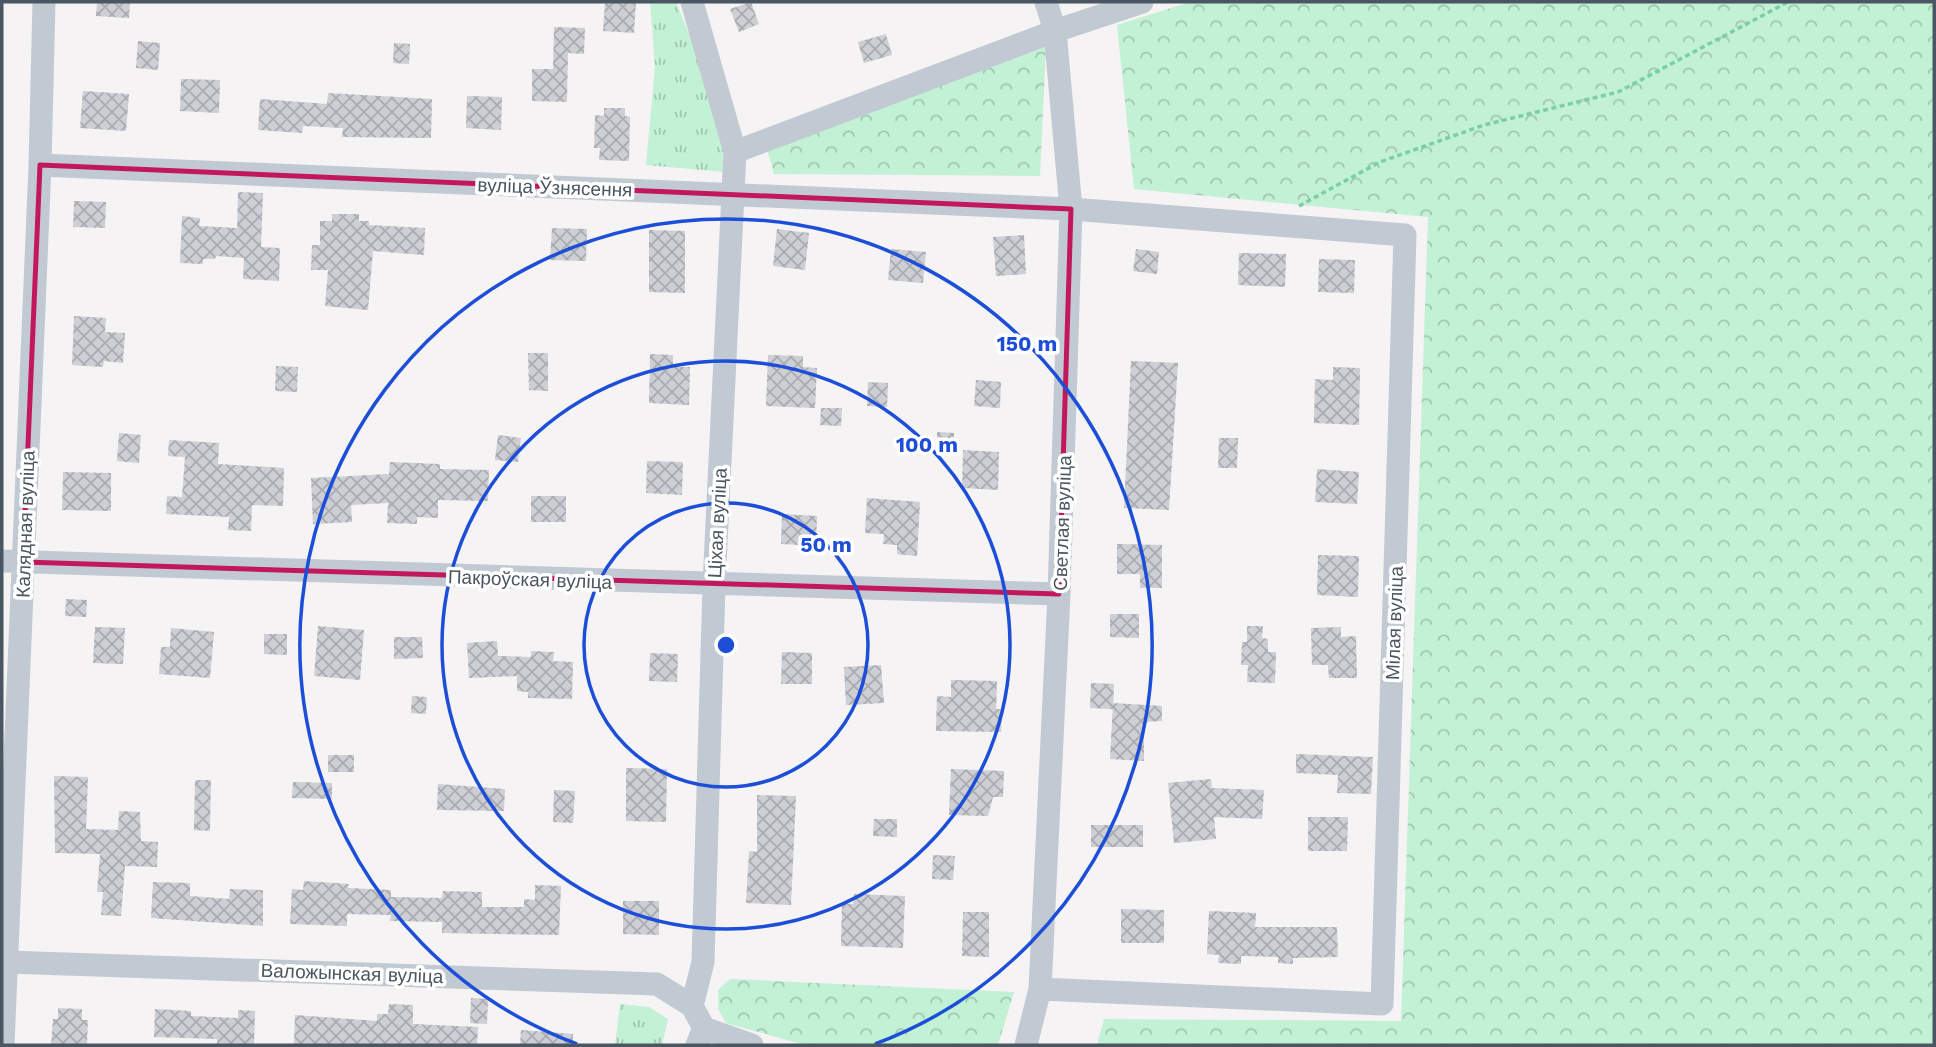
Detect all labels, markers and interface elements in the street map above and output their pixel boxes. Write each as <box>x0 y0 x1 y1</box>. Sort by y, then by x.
street label: вуліца Ўзнясення <box>477 173 633 202</box>
text: 150 m <box>997 331 1057 356</box>
text: 100 m <box>896 432 958 457</box>
street label: Калядная вуліца <box>11 450 40 598</box>
street label: Светлая вуліца <box>1049 454 1076 591</box>
street label: Ціхая вуліца <box>703 467 732 579</box>
text: 50 m <box>800 532 852 557</box>
street label: Пакроўская вуліца <box>448 565 613 594</box>
street label: Мілая вуліца <box>1381 565 1408 680</box>
centre of rings <box>714 633 738 657</box>
street label: Валожынская вуліца <box>260 959 444 988</box>

